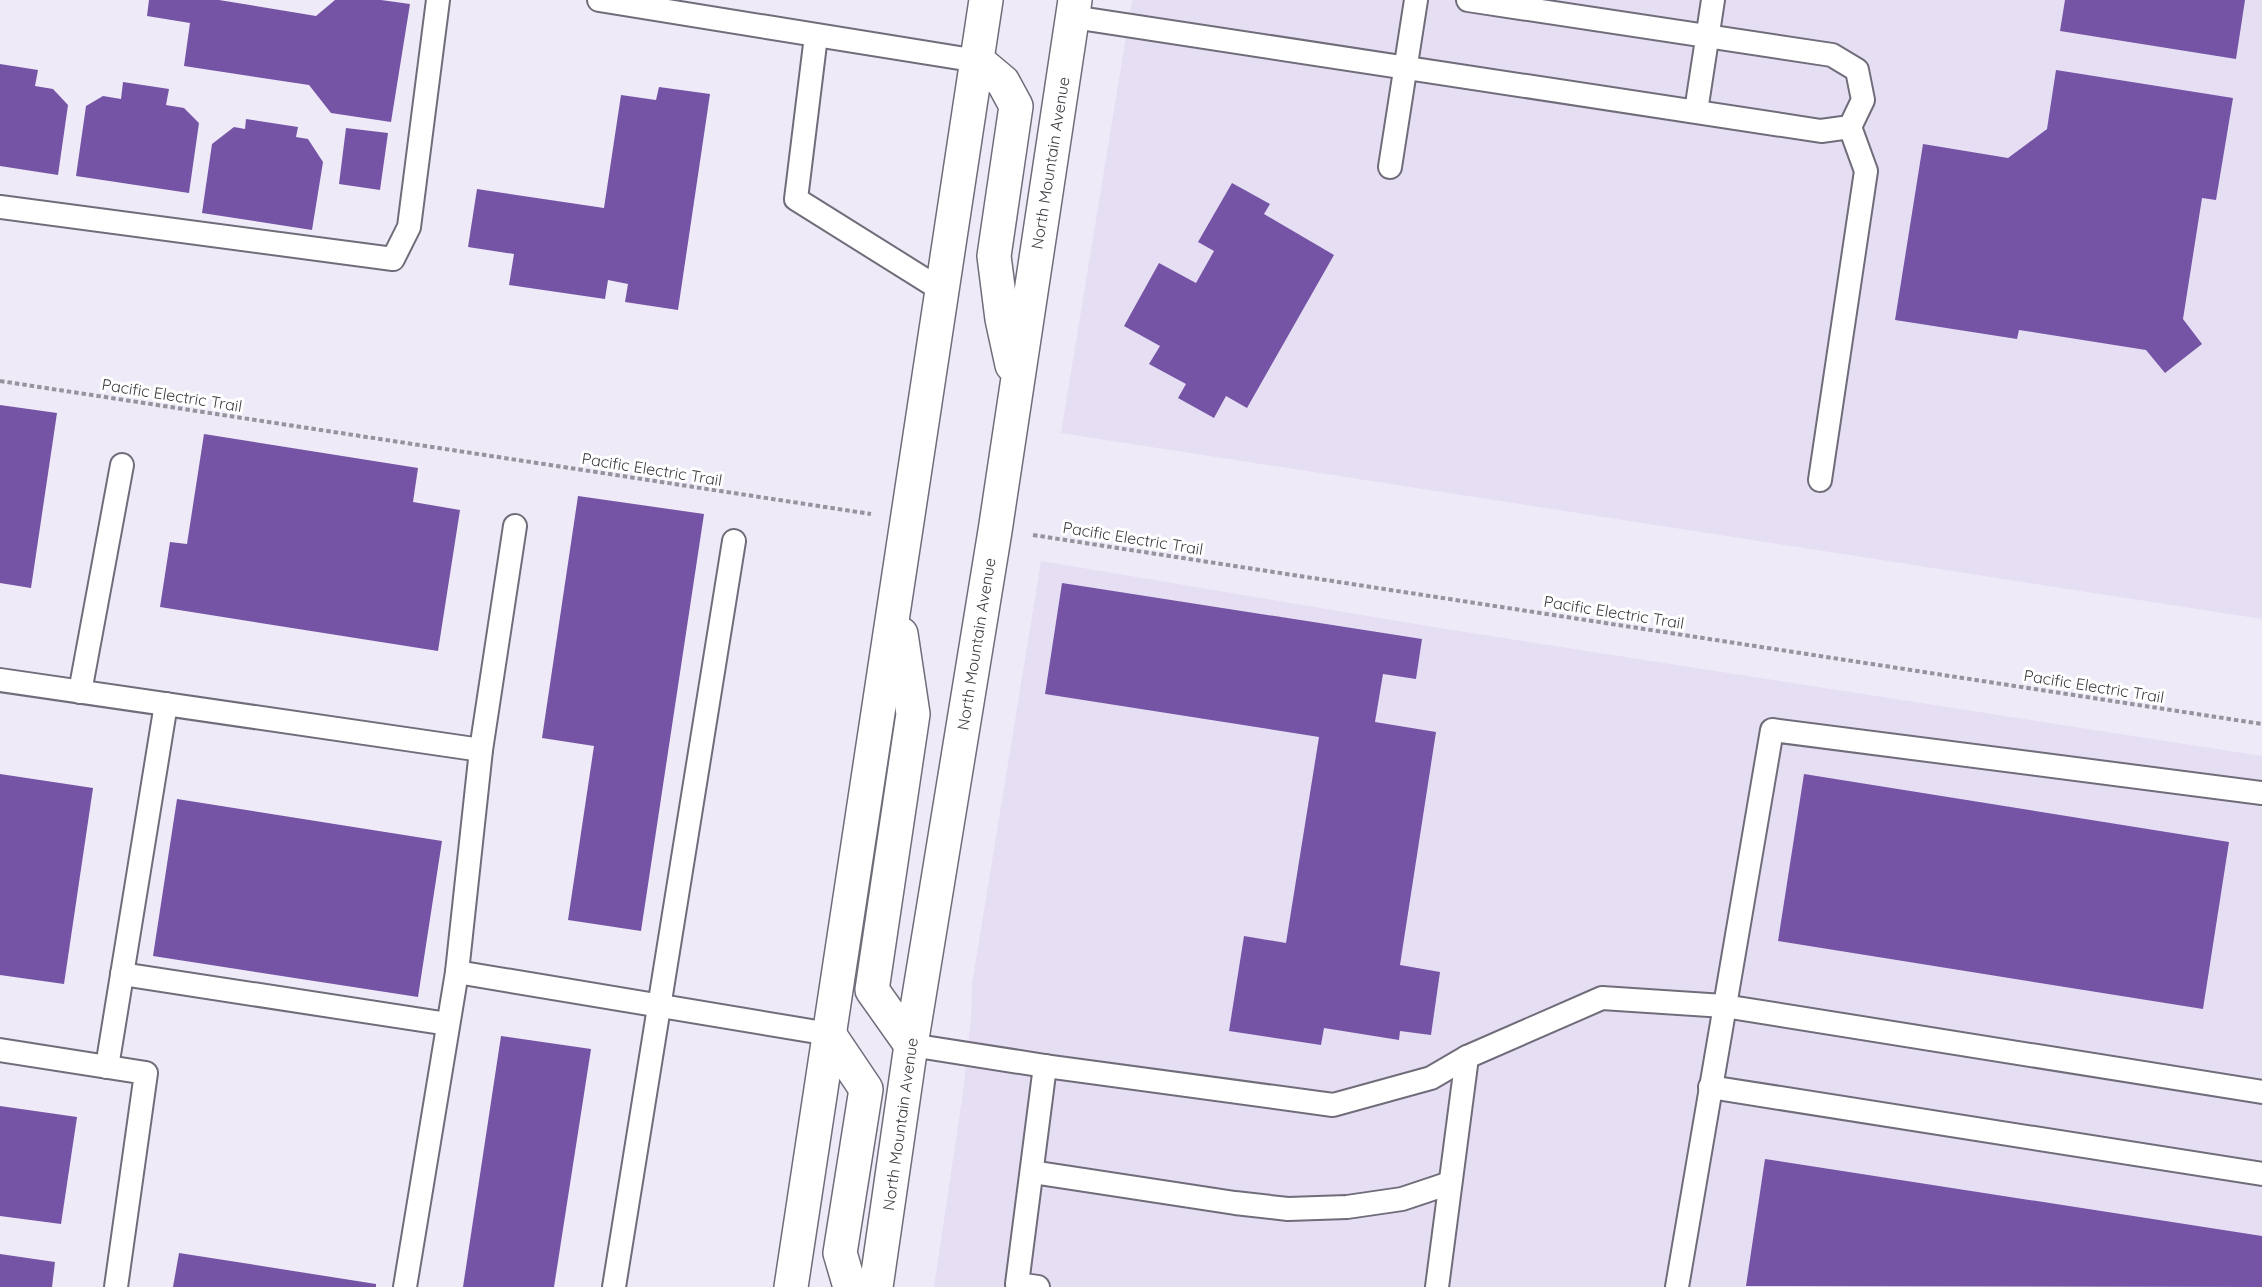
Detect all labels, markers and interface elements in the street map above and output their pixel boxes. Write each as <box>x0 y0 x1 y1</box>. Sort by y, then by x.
street label: North Mountain Avenue <box>1026 75 1074 251</box>
street label: Pacific Electric Trail <box>100 374 244 416</box>
street label: Pacific Electric Trail <box>580 448 724 490</box>
street label: Pacific Electric Trail <box>1061 517 1205 559</box>
street label: North Mountain Avenue <box>952 556 1000 732</box>
street label: Pacific Electric Trail <box>1542 591 1686 633</box>
street label: Pacific Electric Trail <box>2022 665 2166 707</box>
street label: North Mountain Avenue <box>878 1036 922 1212</box>

